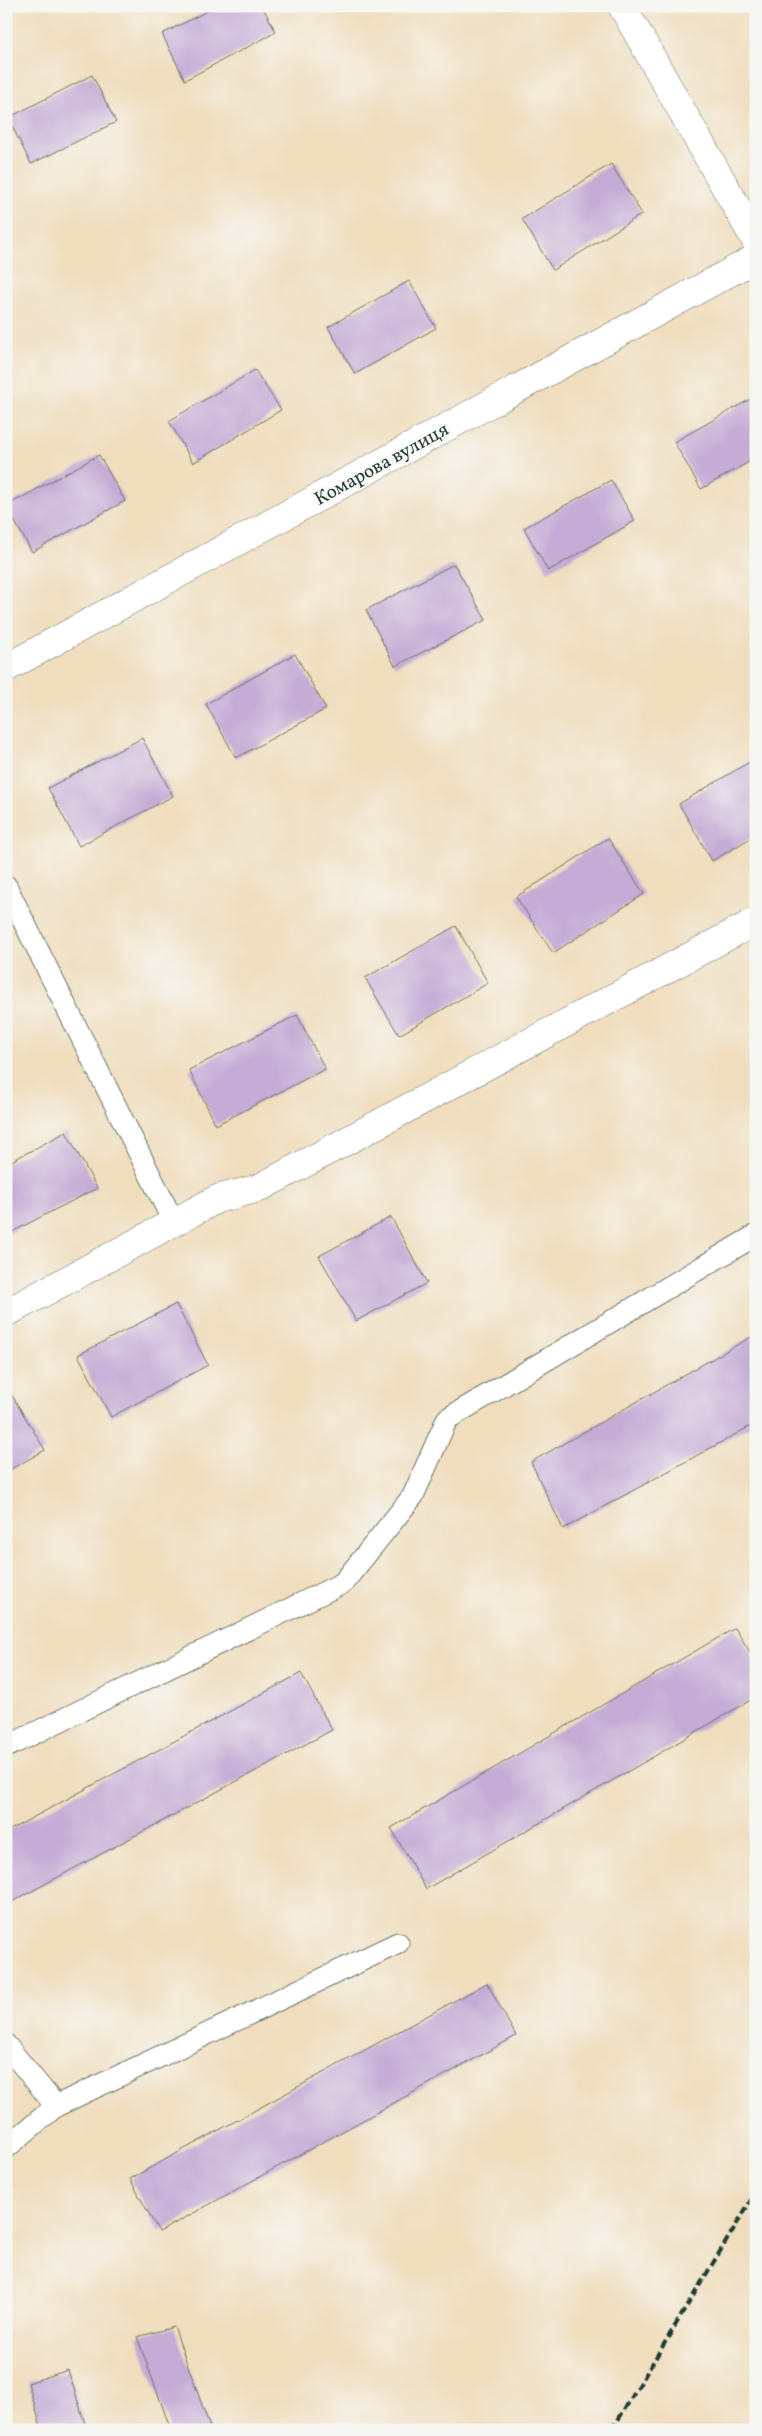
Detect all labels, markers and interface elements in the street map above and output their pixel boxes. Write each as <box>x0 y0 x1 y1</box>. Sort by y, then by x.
street label: Комарова вулиця <box>310 417 454 512</box>

